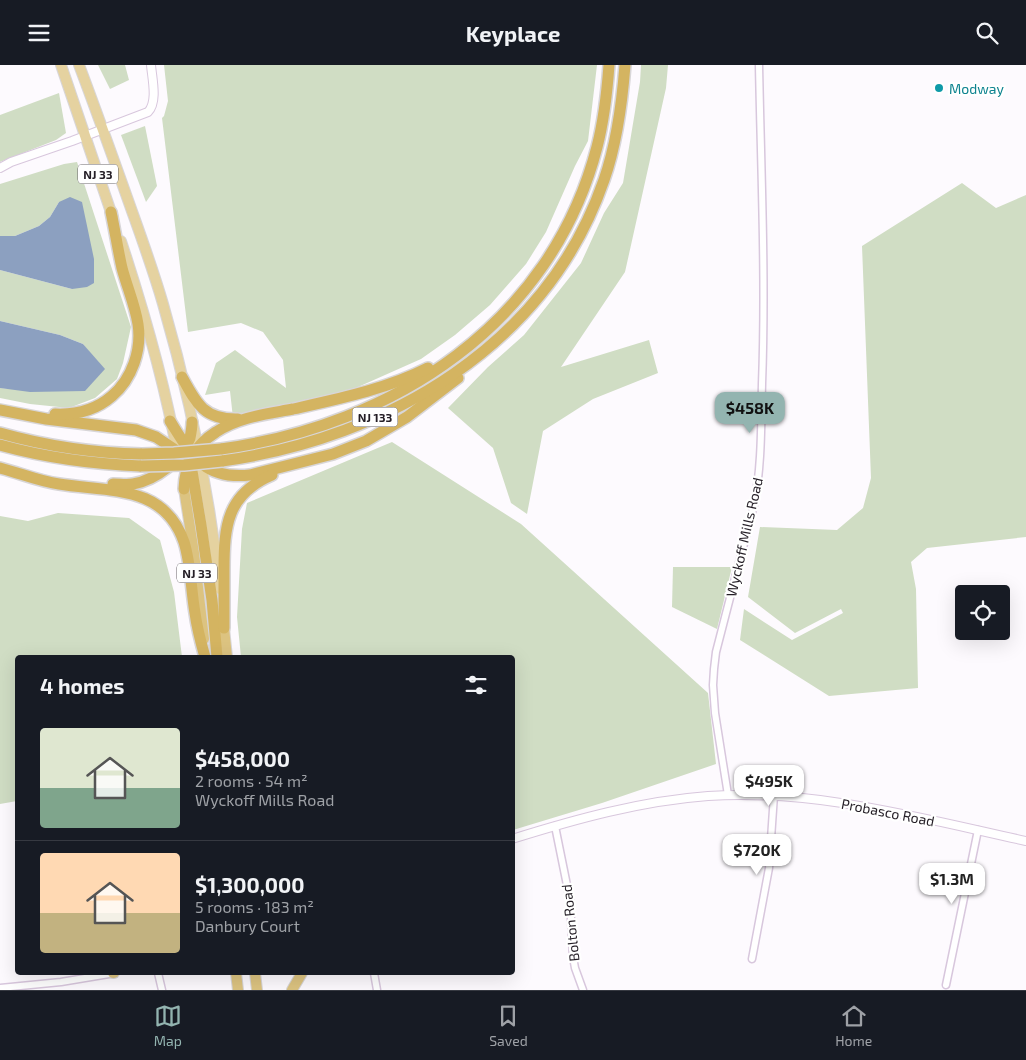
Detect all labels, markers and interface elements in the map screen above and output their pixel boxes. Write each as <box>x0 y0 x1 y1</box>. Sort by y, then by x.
icon: menu <box>25 19 53 47</box>
icon: search <box>973 19 1001 47</box>
text: Keyplace <box>466 20 560 46</box>
place label: Modway <box>949 80 1004 97</box>
marker: Modway <box>933 82 945 94</box>
road number: NJ 33 <box>78 165 118 183</box>
pin: $458K <box>715 391 785 434</box>
text: $458K <box>726 398 774 417</box>
road number: NJ 133 <box>352 407 398 427</box>
street label: Wyckoff Mills Road <box>722 476 766 598</box>
road number: NJ 33 <box>177 563 217 583</box>
map controls <box>955 585 1010 640</box>
button: locate <box>955 585 1010 640</box>
icon: filters <box>462 671 490 699</box>
text: 4 homes <box>40 673 124 698</box>
text: $458,000 <box>195 746 290 771</box>
icon: home <box>80 748 140 808</box>
pin: $495K <box>734 765 804 807</box>
text: 2 rooms · 54 m² <box>195 771 308 790</box>
text: $495K <box>745 771 793 790</box>
text: Wyckoff Mills Road <box>195 790 334 809</box>
street label: Probasco Road <box>840 795 936 829</box>
pin: $720K <box>722 833 792 876</box>
text: $720K <box>733 840 781 859</box>
pin: $1.3M <box>917 863 987 905</box>
text: $1.3M <box>930 869 974 888</box>
text: $1,300,000 <box>195 872 305 897</box>
icon: home <box>80 873 140 933</box>
street label: Bolton Road <box>557 884 583 962</box>
text: 5 rooms · 183 m² <box>195 897 314 916</box>
text: Danbury Court <box>195 916 300 935</box>
tab: Map <box>154 1002 182 1049</box>
tab: Saved <box>489 1002 528 1049</box>
tab: Home <box>835 1002 872 1049</box>

